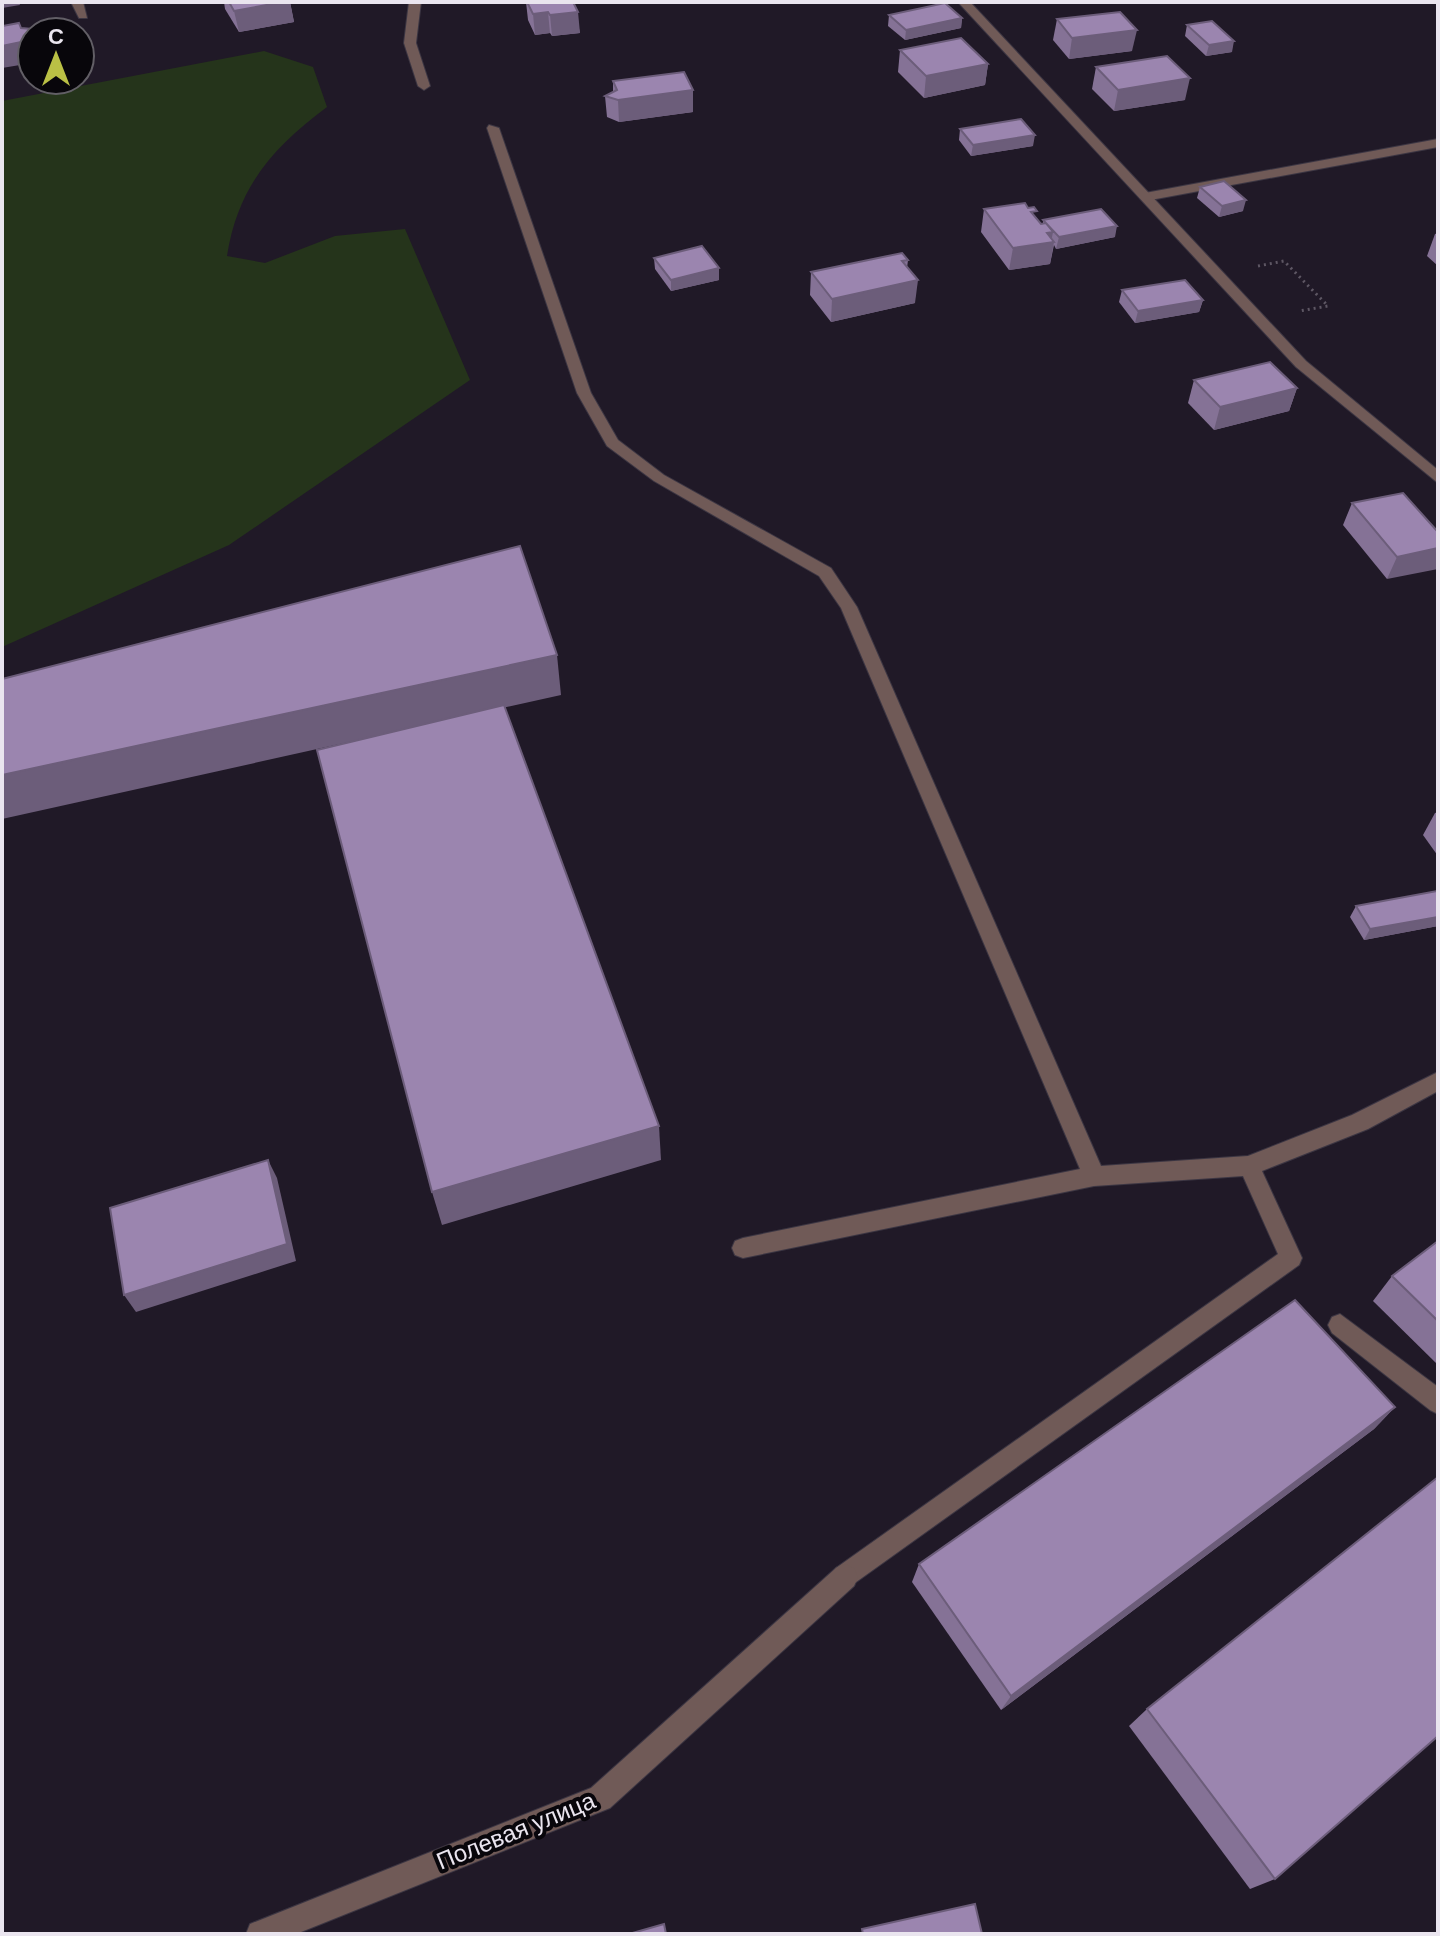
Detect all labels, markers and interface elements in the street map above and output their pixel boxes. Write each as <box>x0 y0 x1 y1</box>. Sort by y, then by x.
north arrow <box>16 16 96 96</box>
text: С <box>48 22 64 51</box>
street label: Полевая улица <box>432 1784 600 1876</box>

